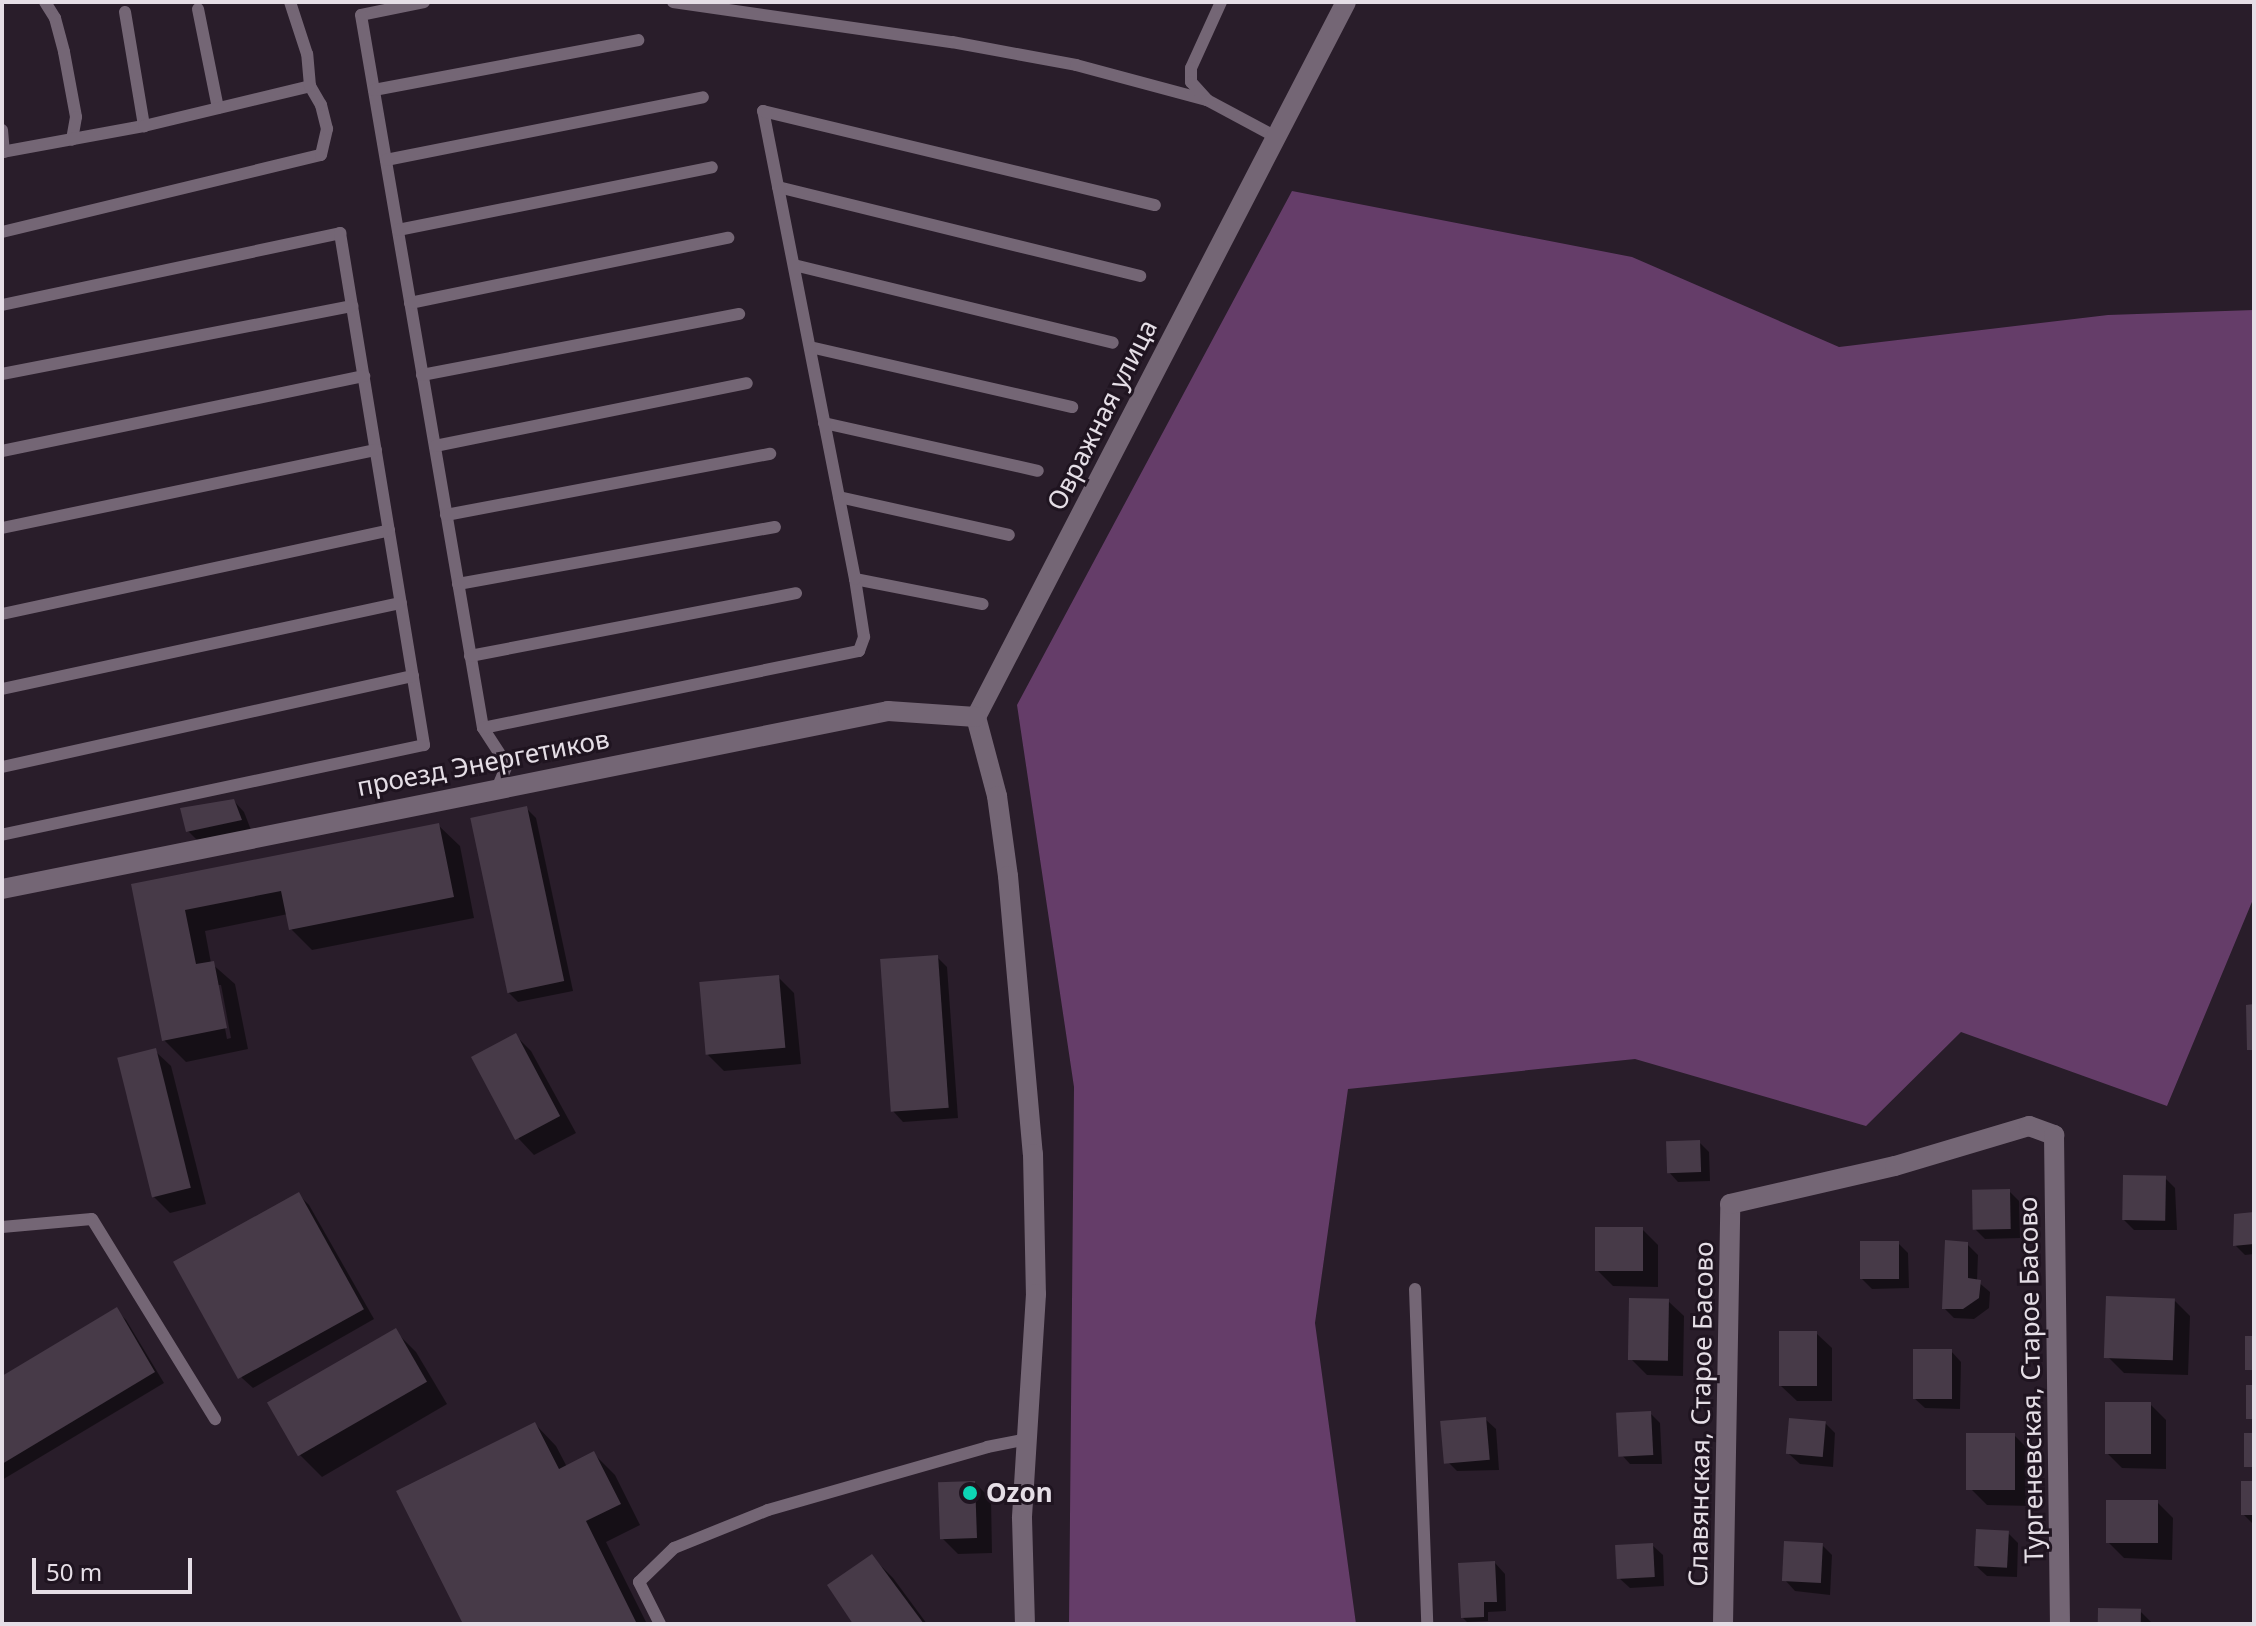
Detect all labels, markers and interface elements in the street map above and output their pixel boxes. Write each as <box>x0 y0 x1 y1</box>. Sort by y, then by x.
street label: Овражная улица <box>1040 314 1164 516</box>
street label: проезд Энергетиков <box>354 723 612 803</box>
street label: Тургеневская, Старое Басово <box>2012 1196 2050 1564</box>
street label: Славянская, Старое Басово <box>1682 1241 1720 1587</box>
place label: Ozon <box>986 1477 1053 1509</box>
marker: Ozon <box>961 1484 979 1502</box>
scale bar <box>36 1542 196 1592</box>
text: 50 m <box>46 1555 102 1588</box>

